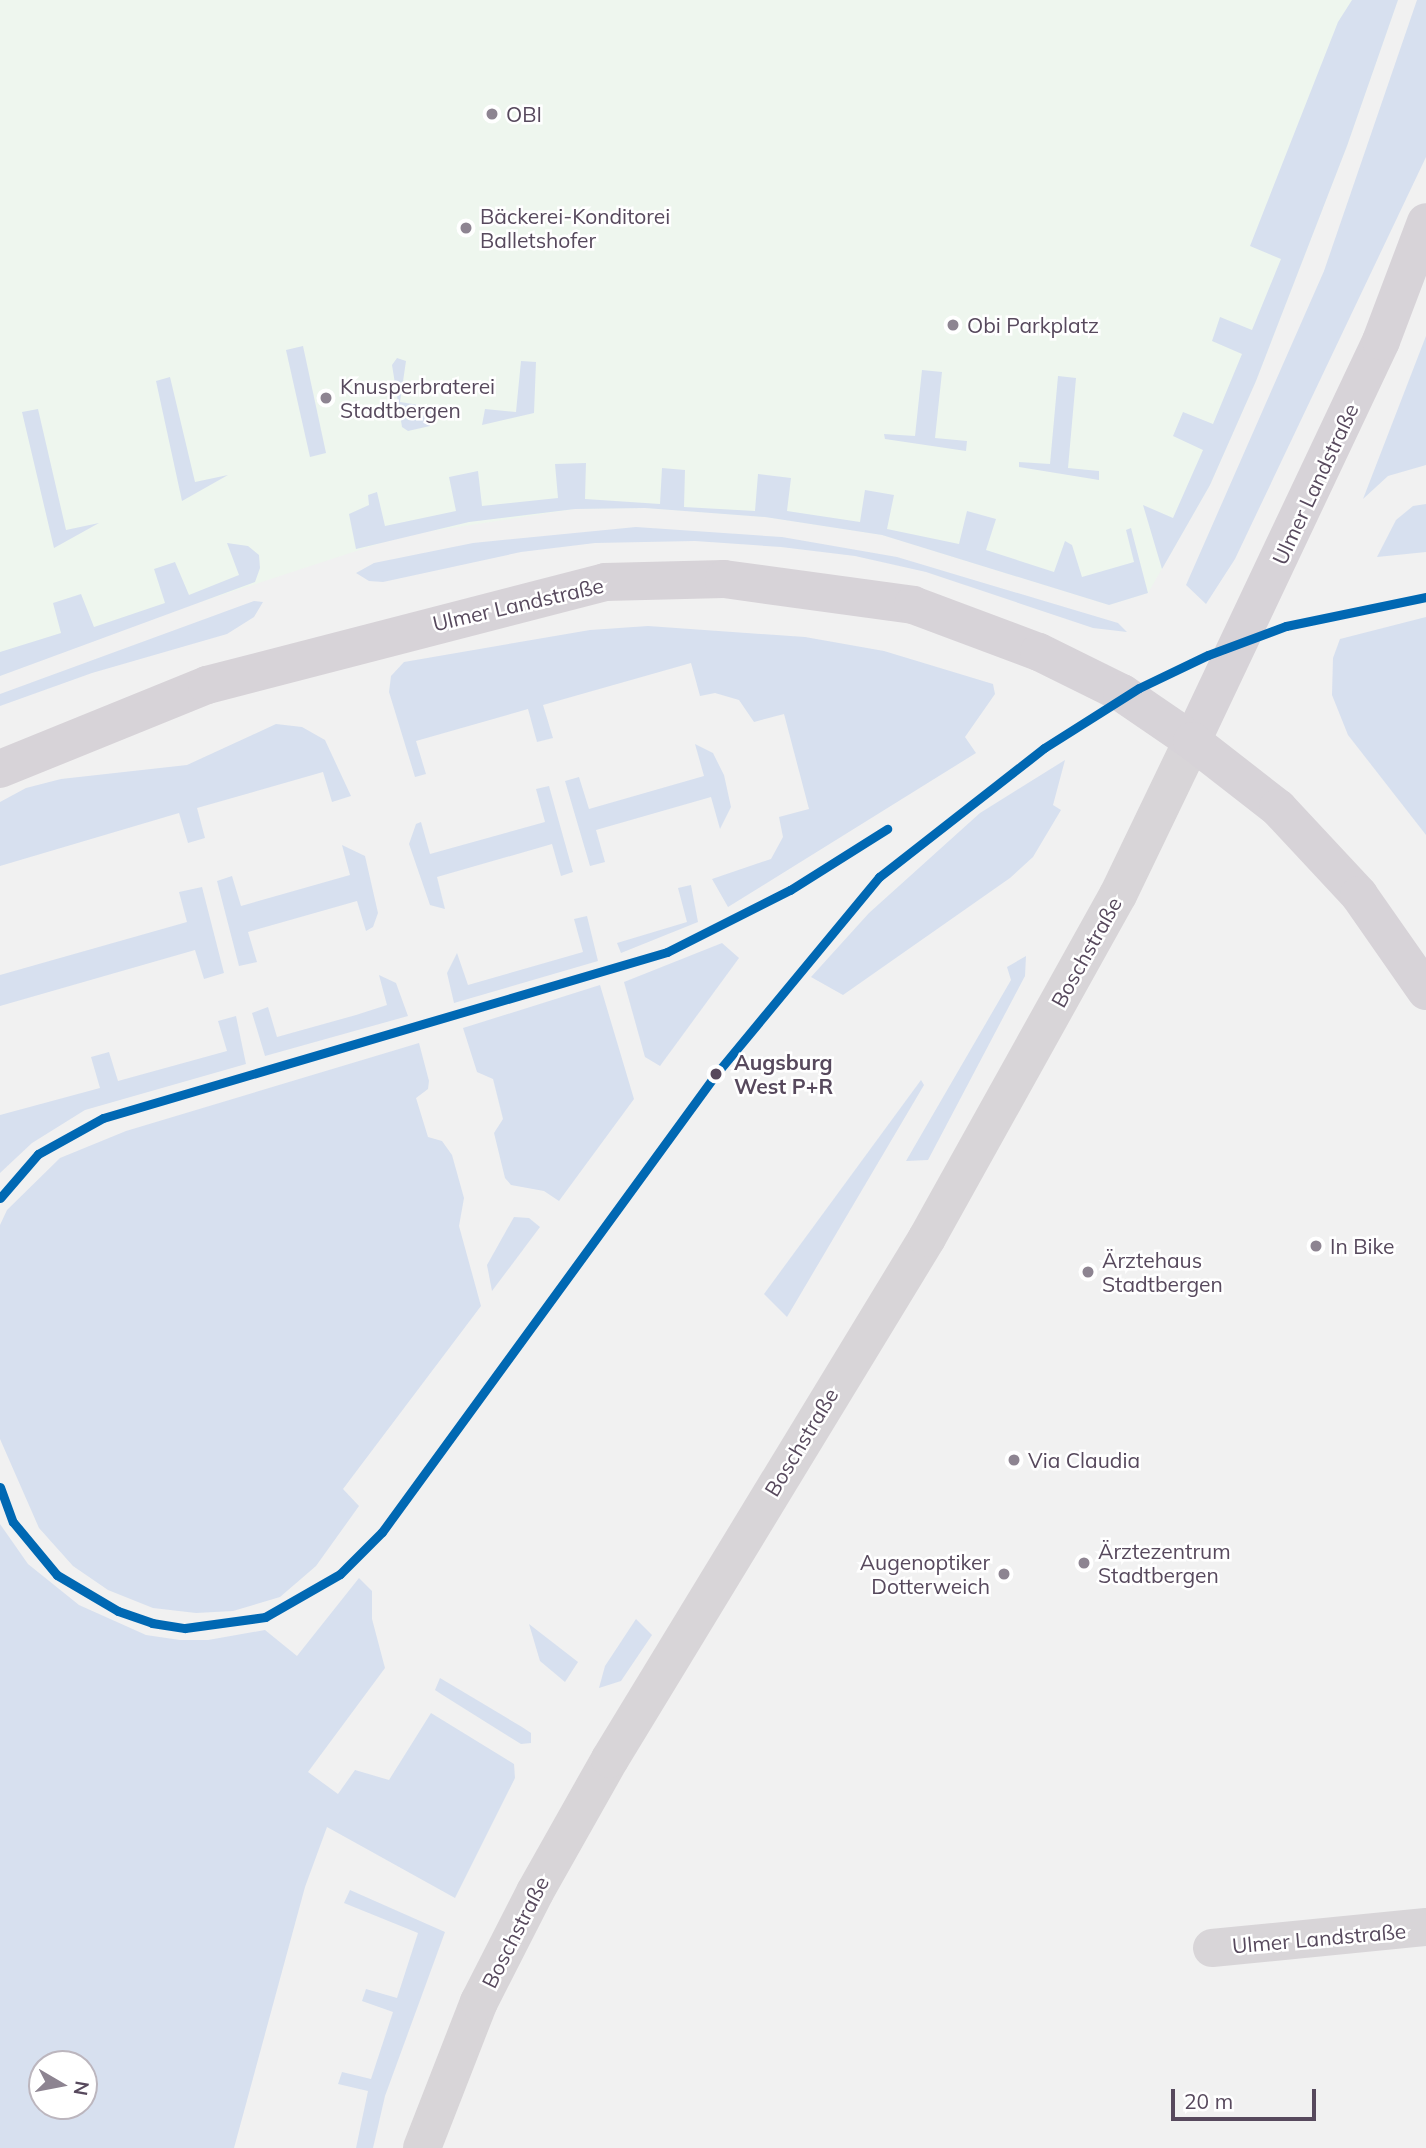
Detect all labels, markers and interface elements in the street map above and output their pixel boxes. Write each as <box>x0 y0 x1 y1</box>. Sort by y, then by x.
place label: OBI <box>506 101 542 127</box>
marker: OBI <box>484 106 500 122</box>
place label: Bäckerei-Konditorei Balletshofer <box>480 203 670 253</box>
marker: Bäckerei-Konditorei Balletshofer <box>458 220 474 236</box>
place label: Obi Parkplatz <box>967 312 1099 338</box>
marker: Obi Parkplatz <box>945 317 961 333</box>
place label: Knusperbraterei Stadtbergen <box>340 373 495 423</box>
marker: Knusperbraterei Stadtbergen <box>318 390 334 406</box>
street label: Ulmer Landstraße <box>1267 399 1363 569</box>
street label: Ulmer Landstraße <box>430 572 606 636</box>
street label: Boschstraße <box>1045 893 1127 1011</box>
place label: Augsburg West P+R <box>734 1049 833 1099</box>
marker: Augsburg West P+R <box>705 1063 727 1085</box>
place label: In Bike <box>1330 1233 1394 1259</box>
marker: In Bike <box>1308 1238 1324 1254</box>
place label: Ärztehaus Stadtbergen <box>1102 1247 1223 1297</box>
marker: Ärztehaus Stadtbergen <box>1080 1264 1096 1280</box>
street label: Boschstraße <box>759 1383 843 1501</box>
place label: Via Claudia <box>1028 1447 1140 1473</box>
marker: Via Claudia <box>1006 1452 1022 1468</box>
place label: Ärztezentrum Stadtbergen <box>1098 1538 1231 1588</box>
place label: Augenoptiker Dotterweich <box>860 1549 990 1599</box>
marker: Ärztezentrum Stadtbergen <box>1076 1555 1092 1571</box>
marker: Augenoptiker Dotterweich <box>996 1566 1012 1582</box>
street label: Boschstraße <box>476 1872 554 1992</box>
street label: Ulmer Landstraße <box>1231 1918 1407 1958</box>
north arrow <box>28 2050 98 2120</box>
scale bar <box>1174 2074 1319 2118</box>
text: N <box>69 2079 95 2097</box>
text: 20 m <box>1184 2088 1233 2114</box>

